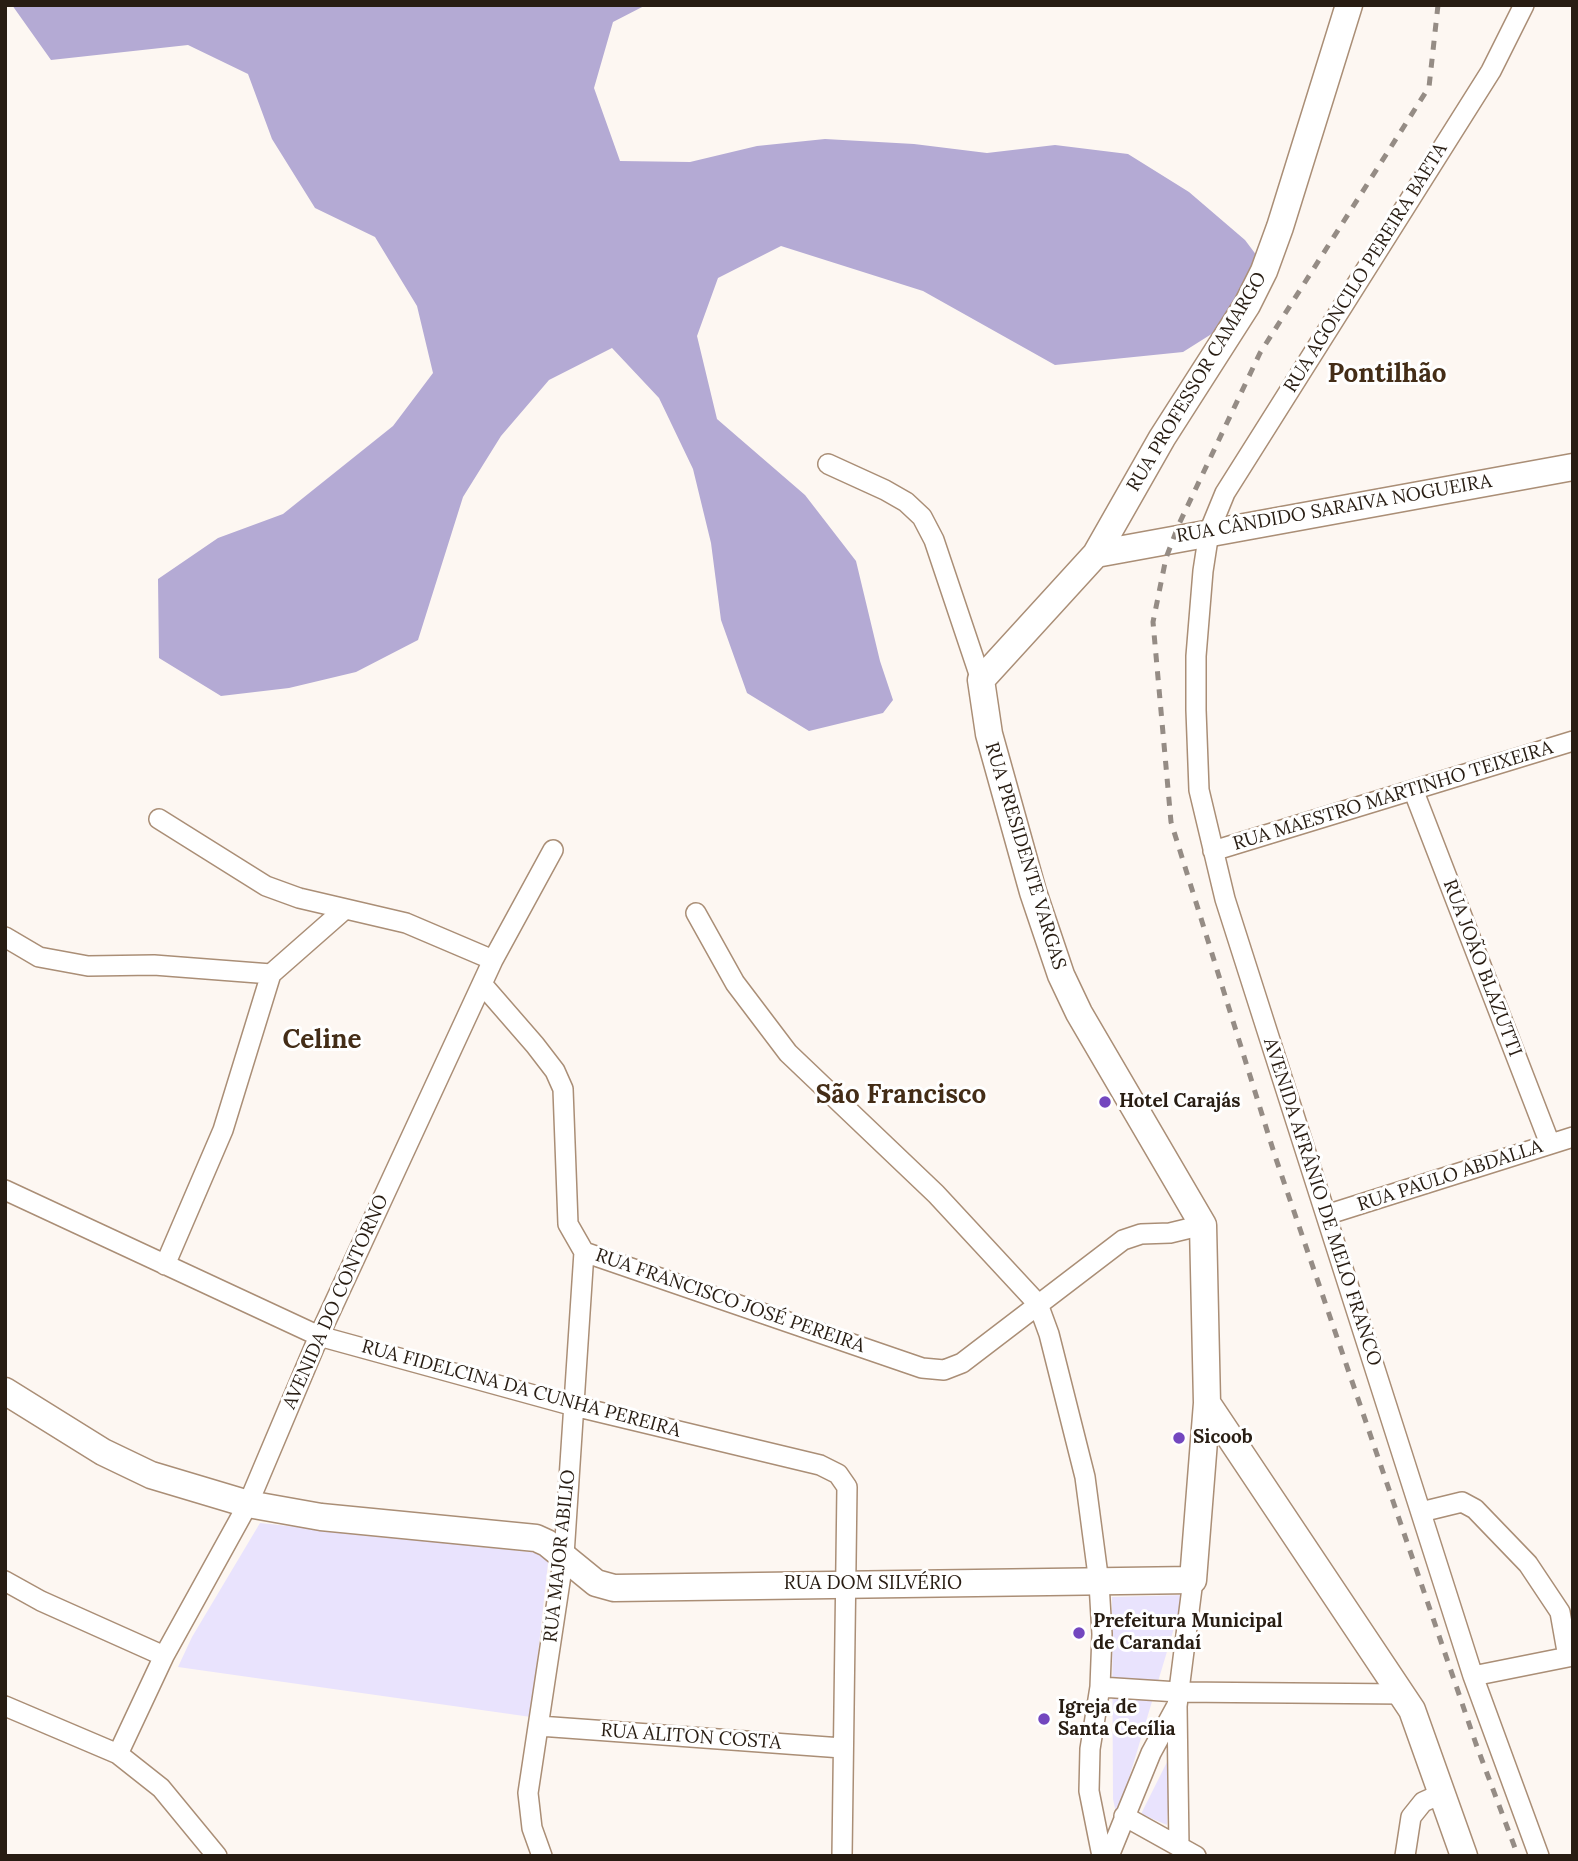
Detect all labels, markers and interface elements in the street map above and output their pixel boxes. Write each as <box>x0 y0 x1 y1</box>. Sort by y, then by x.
street label: RUA AGONCILO PEREIRA BAETA <box>1280 139 1452 397</box>
street label: RUA PROFESSOR CAMARGO <box>1122 268 1272 496</box>
district label: Pontilhão <box>1327 359 1447 391</box>
street label: RUA CÂNDIDO SARAIVA NOGUEIRA <box>1174 470 1494 548</box>
street label: RUA MAESTRO MARTINHO TEIXEIRA <box>1230 736 1556 856</box>
street label: RUA PRESIDENTE VARGAS <box>980 740 1070 972</box>
street label: RUA JOÃO BLAZUTTI <box>1438 876 1526 1060</box>
district label: Celine <box>282 1025 362 1057</box>
street label: AVENIDA AFRÂNIO DE MELO FRANCO <box>1258 1035 1386 1369</box>
district label: São Francisco <box>816 1080 986 1112</box>
place label: Hotel Carajás <box>1119 1091 1241 1113</box>
marker: Hotel Carajás <box>1097 1094 1113 1110</box>
street label: RUA PAULO ABDALLA <box>1355 1135 1545 1217</box>
street label: AVENIDA DO CONTORNO <box>278 1191 394 1413</box>
street label: RUA FRANCISCO JOSÉ PEREIRA <box>592 1244 868 1358</box>
street label: RUA FIDELCINA DA CUNHA PEREIRA <box>359 1335 683 1443</box>
place label: Sicoob <box>1193 1427 1253 1449</box>
marker: Sicoob <box>1171 1430 1187 1446</box>
street label: RUA MAJOR ABILIO <box>540 1468 580 1644</box>
street label: RUA DOM SILVÉRIO <box>784 1573 962 1595</box>
place label: Prefeitura Municipal de Carandaí <box>1093 1611 1283 1655</box>
marker: Prefeitura Municipal de Carandaí <box>1071 1625 1087 1641</box>
place label: Igreja de Santa Cecília <box>1058 1697 1176 1741</box>
marker: Igreja de Santa Cecília <box>1036 1711 1052 1727</box>
street label: RUA ALITON COSTA <box>600 1719 782 1755</box>

